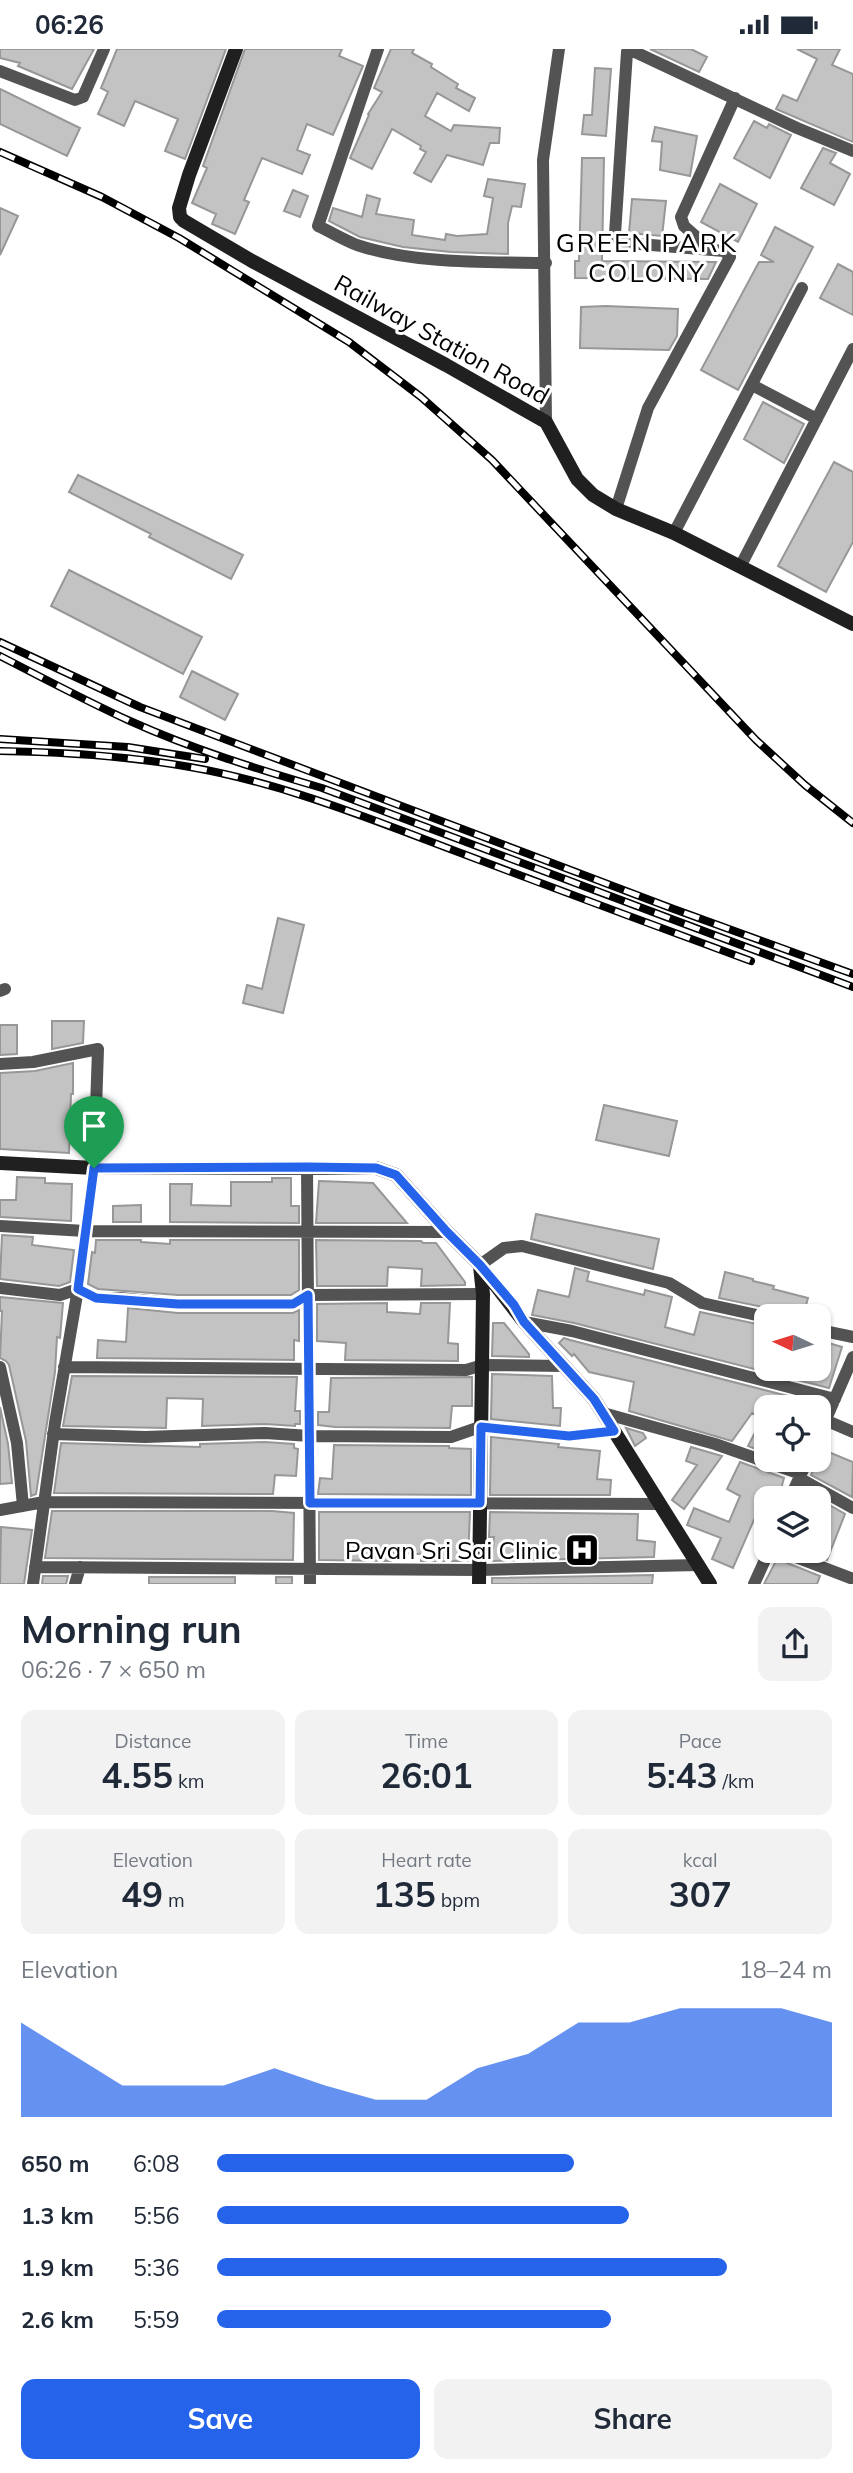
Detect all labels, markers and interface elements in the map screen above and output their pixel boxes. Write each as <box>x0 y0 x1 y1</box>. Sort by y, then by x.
text: 06:26 <box>35 8 104 41</box>
district label: GREEN PARK COLONY <box>556 226 738 289</box>
street label: Railway Station Road <box>329 267 555 411</box>
pin <box>64 1096 124 1168</box>
icon: arrive <box>75 1107 113 1145</box>
north arrow <box>754 1304 831 1381</box>
map controls <box>754 1304 831 1563</box>
button: locate <box>754 1395 831 1472</box>
button: layers <box>754 1486 831 1563</box>
hospital icon: Pavan Sri Sai Clinic <box>563 1531 601 1569</box>
place label: Pavan Sri Sai Clinic <box>345 1535 558 1565</box>
text: Morning run <box>21 1605 242 1653</box>
button: share <box>758 1607 832 1681</box>
text: 06:26 · 7 × 650 m <box>21 1655 206 1684</box>
text: Distance <box>114 1729 191 1753</box>
text: Time <box>405 1729 448 1753</box>
text: Pace <box>679 1729 722 1753</box>
text: 4.55 <box>101 1753 173 1797</box>
text: 26:01 <box>380 1753 473 1797</box>
text: 5:43 <box>646 1753 718 1797</box>
text: km <box>173 1769 204 1793</box>
text: /km <box>718 1769 754 1793</box>
text: Elevation <box>113 1848 193 1872</box>
text: Heart rate <box>381 1848 472 1872</box>
text: kcal <box>683 1848 718 1872</box>
text: 49 <box>121 1872 163 1916</box>
text: 135 <box>373 1872 436 1916</box>
text: 307 <box>669 1872 732 1916</box>
text: m <box>163 1888 185 1912</box>
text: bpm <box>436 1888 480 1912</box>
text: Elevation <box>21 1955 118 1984</box>
text: 18–24 m <box>739 1955 832 1984</box>
text: 650 m <box>21 2149 89 2178</box>
text: 6:08 <box>133 2149 180 2178</box>
text: 1.3 km <box>21 2201 94 2230</box>
text: 5:56 <box>133 2201 180 2230</box>
text: 1.9 km <box>21 2253 94 2282</box>
text: 5:36 <box>133 2253 180 2282</box>
text: 2.6 km <box>21 2305 94 2334</box>
text: 5:59 <box>133 2305 180 2334</box>
button: Save <box>21 2379 420 2459</box>
button: Share <box>434 2379 832 2459</box>

